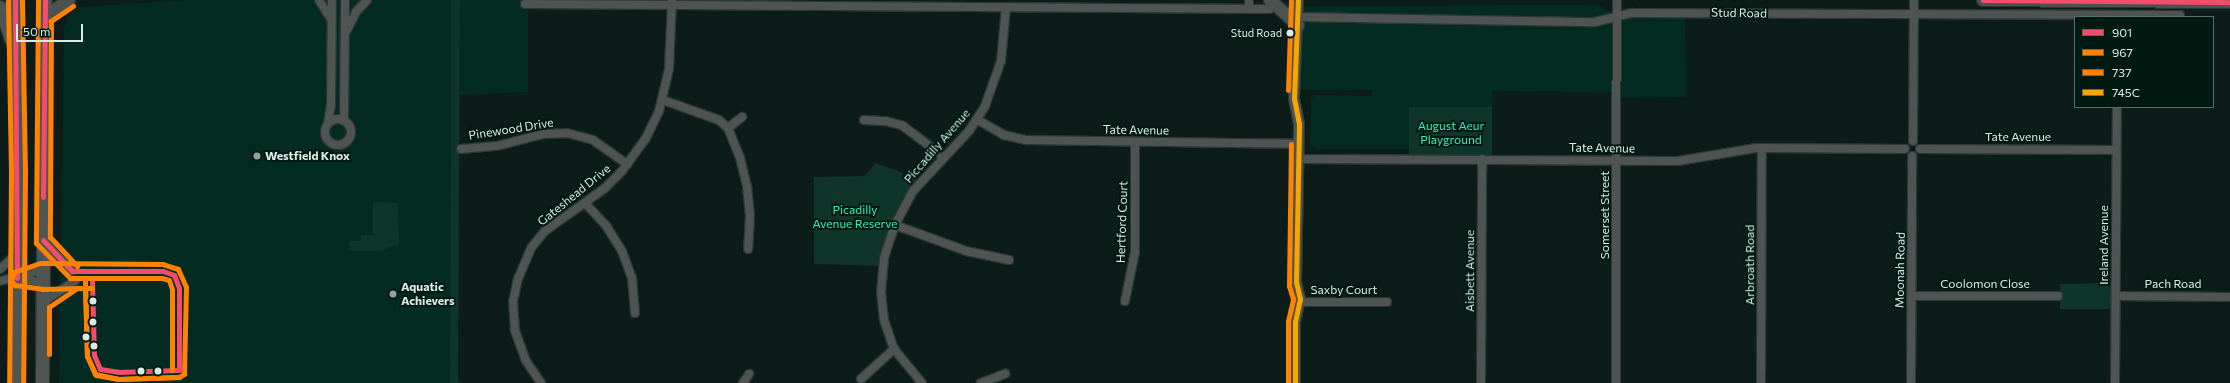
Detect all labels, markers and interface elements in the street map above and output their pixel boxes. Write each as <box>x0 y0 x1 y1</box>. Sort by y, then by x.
street label: Stud Road <box>1711 5 1767 21</box>
scale bar <box>18 16 85 42</box>
legend <box>2074 16 2214 108</box>
text: 50 m <box>23 24 51 38</box>
text: 901 <box>2112 25 2132 39</box>
place label: Stud Road <box>1231 26 1282 40</box>
marker: Stud Road <box>1285 28 1295 38</box>
text: 967 <box>2112 45 2133 59</box>
text: 737 <box>2112 65 2131 79</box>
text: 745C <box>2112 85 2140 99</box>
street label: Piccadilly Avenue <box>901 106 973 186</box>
street label: Pinewood Drive <box>468 115 554 143</box>
park label: August Aeur Playground <box>1418 119 1484 147</box>
street label: Tate Avenue <box>1103 122 1169 138</box>
street label: Tate Avenue <box>1985 130 2051 144</box>
street label: Tate Avenue <box>1569 140 1635 156</box>
place label: Westfield Knox <box>265 149 350 163</box>
marker: Westfield Knox <box>252 151 262 161</box>
street label: Gateshead Drive <box>535 161 613 229</box>
street label: Somerset Street <box>1598 171 1612 259</box>
street label: Hertford Court <box>1113 181 1131 263</box>
park label: Picadilly Avenue Reserve <box>812 203 898 231</box>
street label: Ireland Avenue <box>2097 205 2111 285</box>
street label: Arbroath Road <box>1743 225 1757 305</box>
street label: Aisbett Avenue <box>1463 230 1477 312</box>
street label: Moonah Road <box>1892 232 1908 308</box>
street label: Coolomon Close <box>1940 277 2030 291</box>
street label: Pach Road <box>2145 277 2201 291</box>
place label: Aquatic Achievers <box>401 280 454 308</box>
street label: Saxby Court <box>1311 283 1377 297</box>
marker: Aquatic Achievers <box>388 289 398 299</box>
unlabelled marker <box>88 296 98 306</box>
unlabelled marker <box>88 317 98 327</box>
unlabelled marker <box>81 332 91 342</box>
unlabelled marker <box>89 341 99 351</box>
unlabelled marker <box>136 366 146 376</box>
unlabelled marker <box>153 366 163 376</box>

